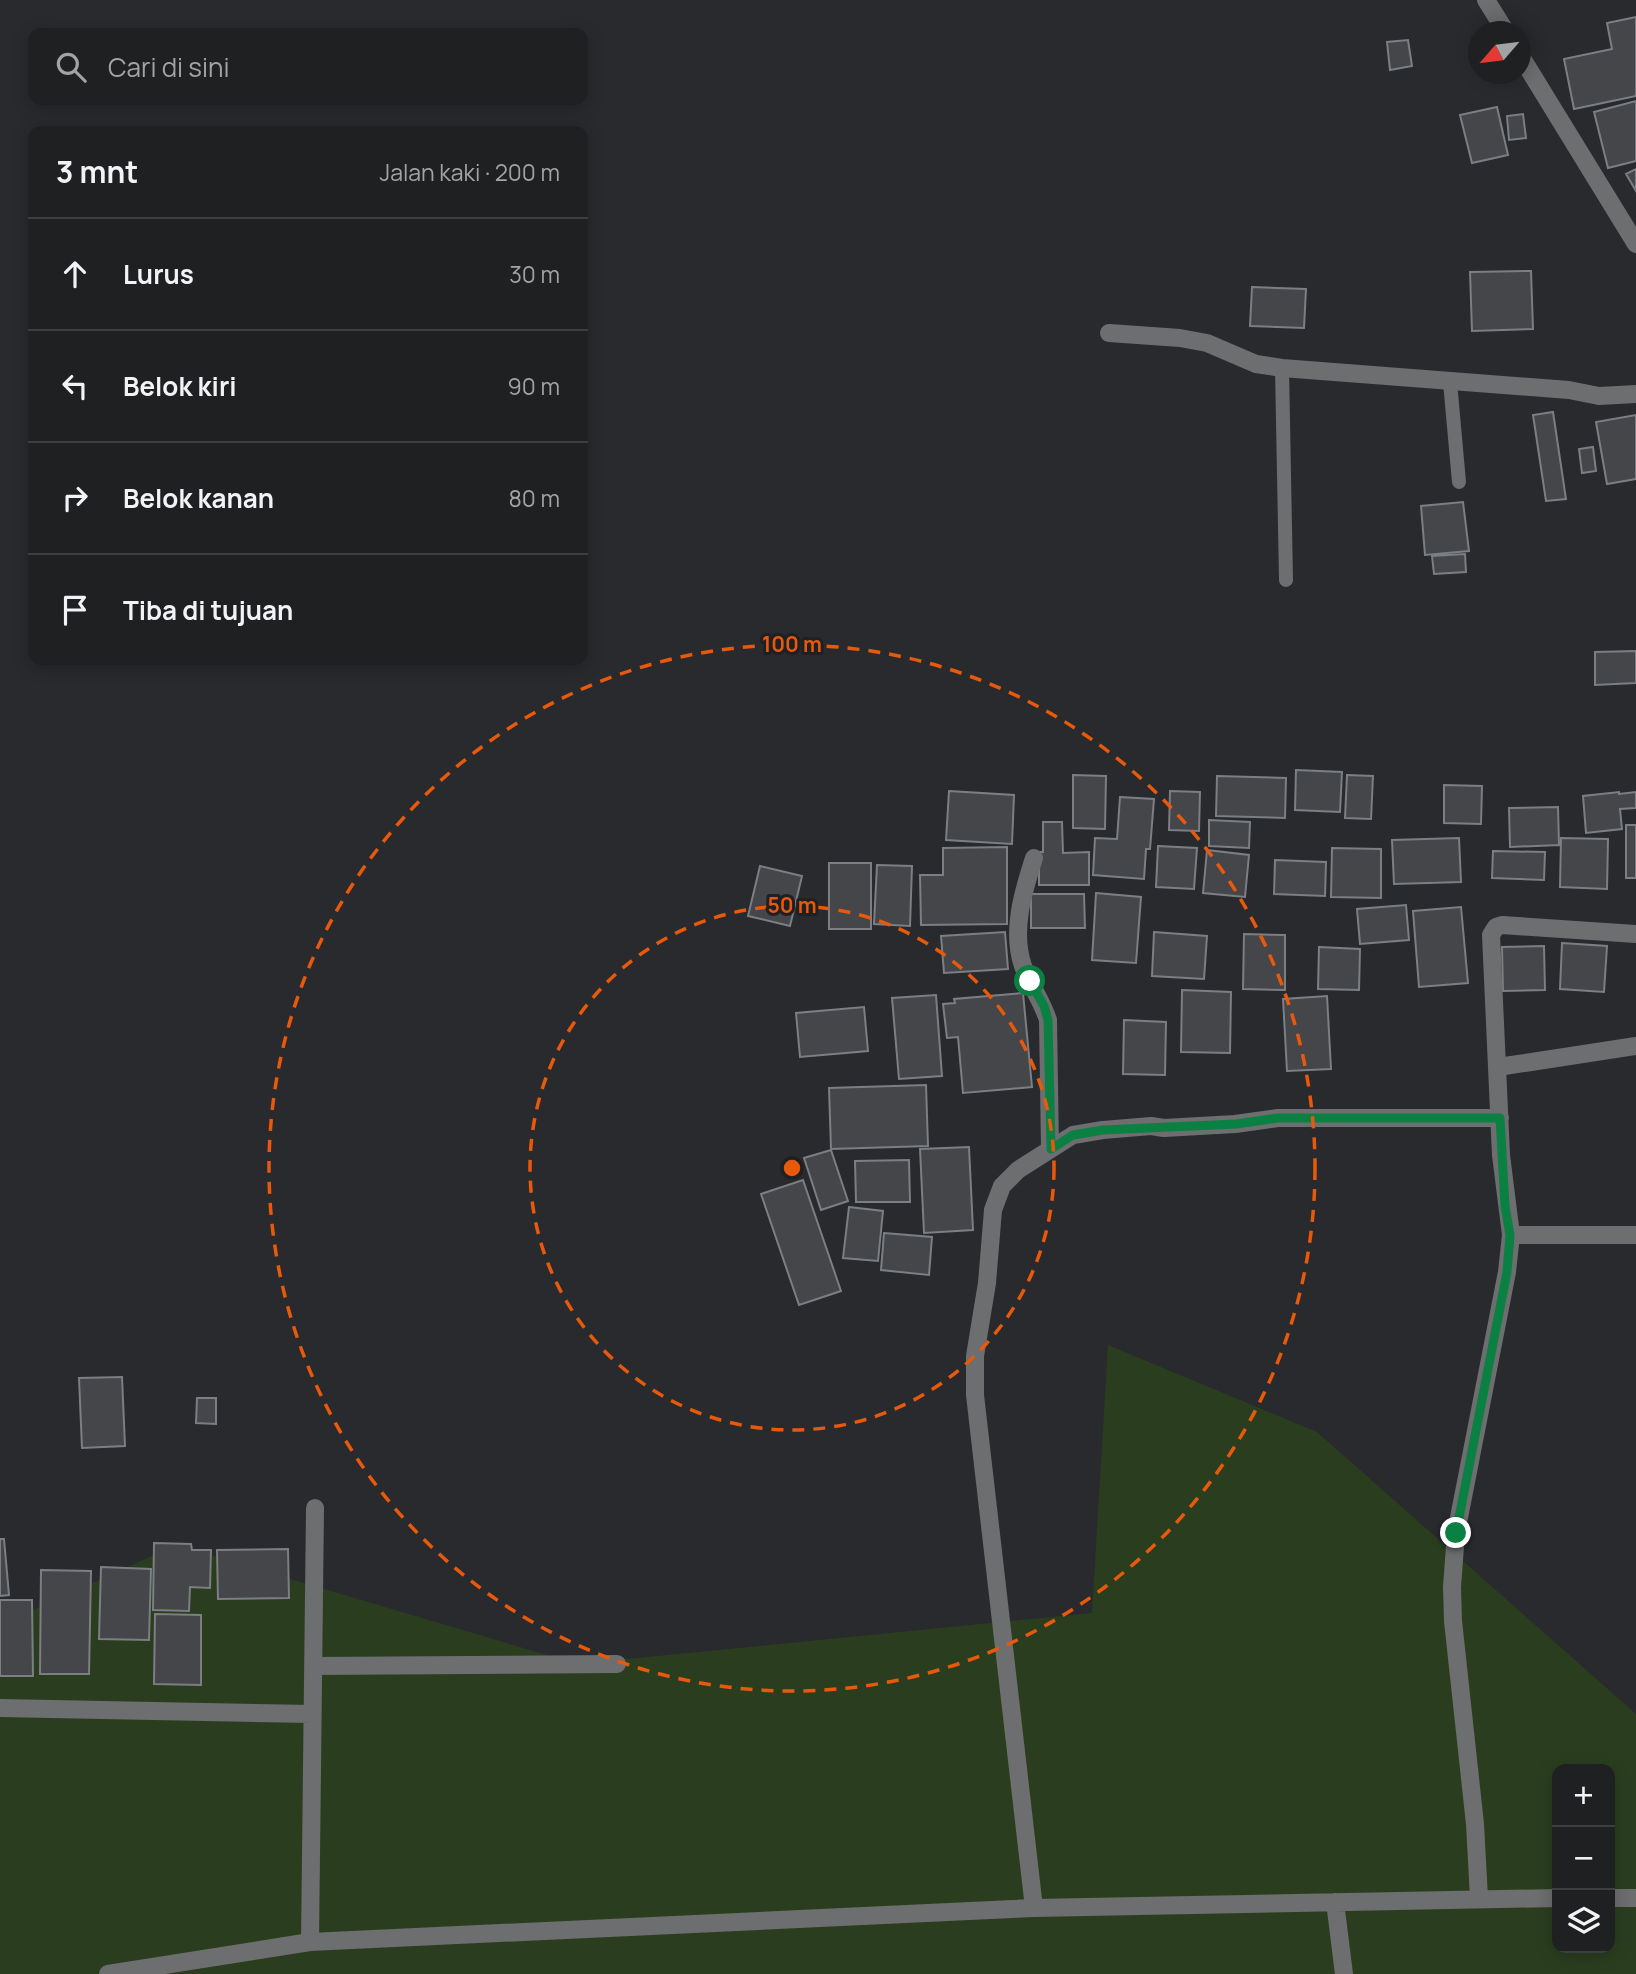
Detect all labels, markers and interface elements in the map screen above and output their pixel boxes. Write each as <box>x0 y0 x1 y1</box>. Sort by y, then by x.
north arrow <box>1468 21 1531 84</box>
search box <box>28 28 588 105</box>
icon: search <box>52 48 90 86</box>
text: Cari di sini <box>108 49 230 85</box>
text: 3 mnt <box>56 151 138 192</box>
text: Jalan kaki · 200 m <box>380 156 560 188</box>
icon: ahead <box>56 255 94 293</box>
text: Lurus <box>123 256 194 292</box>
text: 30 m <box>509 258 560 290</box>
icon: left <box>56 367 94 405</box>
text: Belok kiri <box>123 368 237 404</box>
text: 90 m <box>508 370 560 402</box>
icon: right <box>56 479 94 517</box>
text: Belok kanan <box>123 480 274 516</box>
text: 80 m <box>509 482 560 514</box>
icon: arrive <box>56 591 94 629</box>
text: Tiba di tujuan <box>123 592 293 628</box>
text: 100 m <box>762 630 822 658</box>
text: 50 m <box>767 891 817 919</box>
route start <box>1014 965 1045 996</box>
centre of rings <box>780 1156 804 1180</box>
route end <box>1440 1517 1471 1548</box>
map controls <box>1552 1764 1615 1953</box>
button: + <box>1552 1764 1615 1827</box>
button: − <box>1552 1827 1615 1890</box>
button: layers <box>1552 1890 1615 1953</box>

